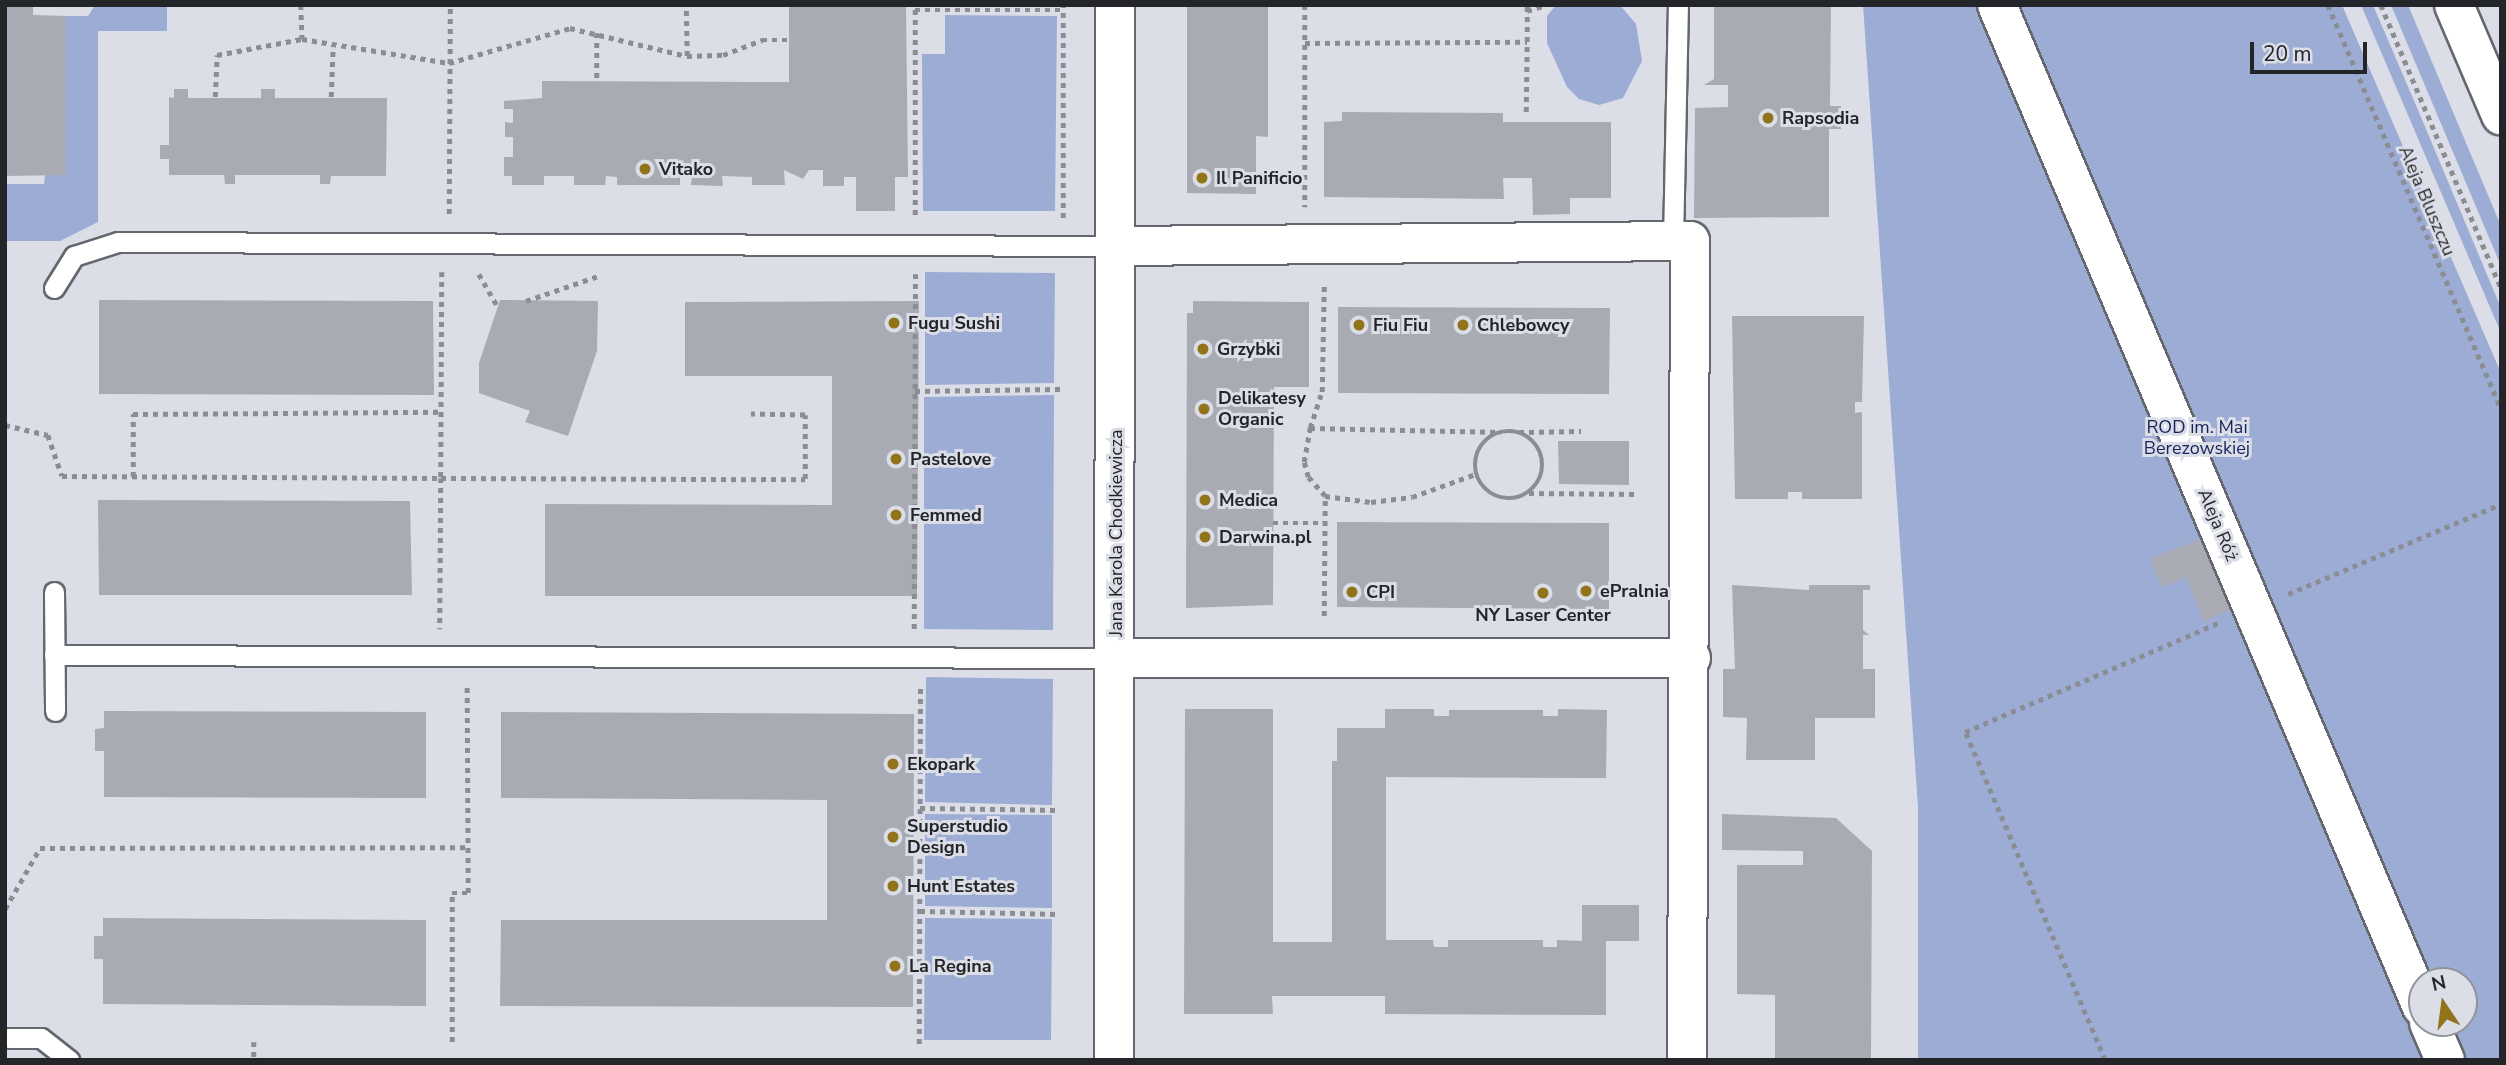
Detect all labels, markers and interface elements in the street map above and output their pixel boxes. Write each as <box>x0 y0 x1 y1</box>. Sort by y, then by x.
scale bar <box>2254 28 2371 72</box>
text: 20 m <box>2263 40 2312 68</box>
place label: Rapsodia <box>1782 107 1859 129</box>
marker: Rapsodia <box>1760 110 1776 126</box>
street label: Aleja Bluszczu <box>2394 143 2460 259</box>
place label: Vitako <box>659 158 713 180</box>
marker: Vitako <box>637 161 653 177</box>
place label: Il Panificio <box>1216 167 1302 189</box>
marker: Il Panificio <box>1194 170 1210 186</box>
place label: Fugu Sushi <box>908 312 1000 334</box>
place label: Fiu Fiu <box>1373 314 1428 336</box>
place label: Chlebowcy <box>1477 314 1569 336</box>
marker: Fugu Sushi <box>886 315 902 331</box>
marker: Fiu Fiu <box>1351 317 1367 333</box>
marker: Chlebowcy <box>1455 317 1471 333</box>
place label: Grzybki <box>1217 338 1280 360</box>
marker: Grzybki <box>1195 341 1211 357</box>
place label: Delikatesy Organic <box>1218 388 1306 430</box>
marker: Delikatesy Organic <box>1196 401 1212 417</box>
park label: ROD im. Mai Berezowskiej <box>2144 417 2250 460</box>
street label: Jana Karola Chodkiewicza <box>1105 429 1127 637</box>
place label: Pastelove <box>910 448 991 470</box>
marker: Pastelove <box>888 451 904 467</box>
street label: Aleja Róż <box>2193 486 2243 564</box>
place label: Medica <box>1219 489 1278 511</box>
marker: Medica <box>1197 492 1213 508</box>
place label: Femmed <box>910 504 982 526</box>
marker: Femmed <box>888 507 904 523</box>
place label: Darwina.pl <box>1219 526 1311 548</box>
marker: Darwina.pl <box>1197 529 1213 545</box>
place label: ePralnia <box>1600 580 1669 602</box>
place label: CPI <box>1366 581 1395 603</box>
marker: ePralnia <box>1578 583 1594 599</box>
marker: CPI <box>1344 584 1360 600</box>
marker: NY Laser Center <box>1535 585 1551 601</box>
place label: NY Laser Center <box>1475 604 1611 626</box>
place label: Ekopark <box>907 753 975 775</box>
marker: Ekopark <box>885 756 901 772</box>
place label: Superstudio Design <box>907 816 1008 858</box>
marker: Superstudio Design <box>885 829 901 845</box>
place label: Hunt Estates <box>907 875 1015 897</box>
marker: Hunt Estates <box>885 878 901 894</box>
place label: La Regina <box>909 955 992 977</box>
marker: La Regina <box>887 958 903 974</box>
north arrow <box>2408 967 2478 1037</box>
text: N <box>2429 969 2449 998</box>

